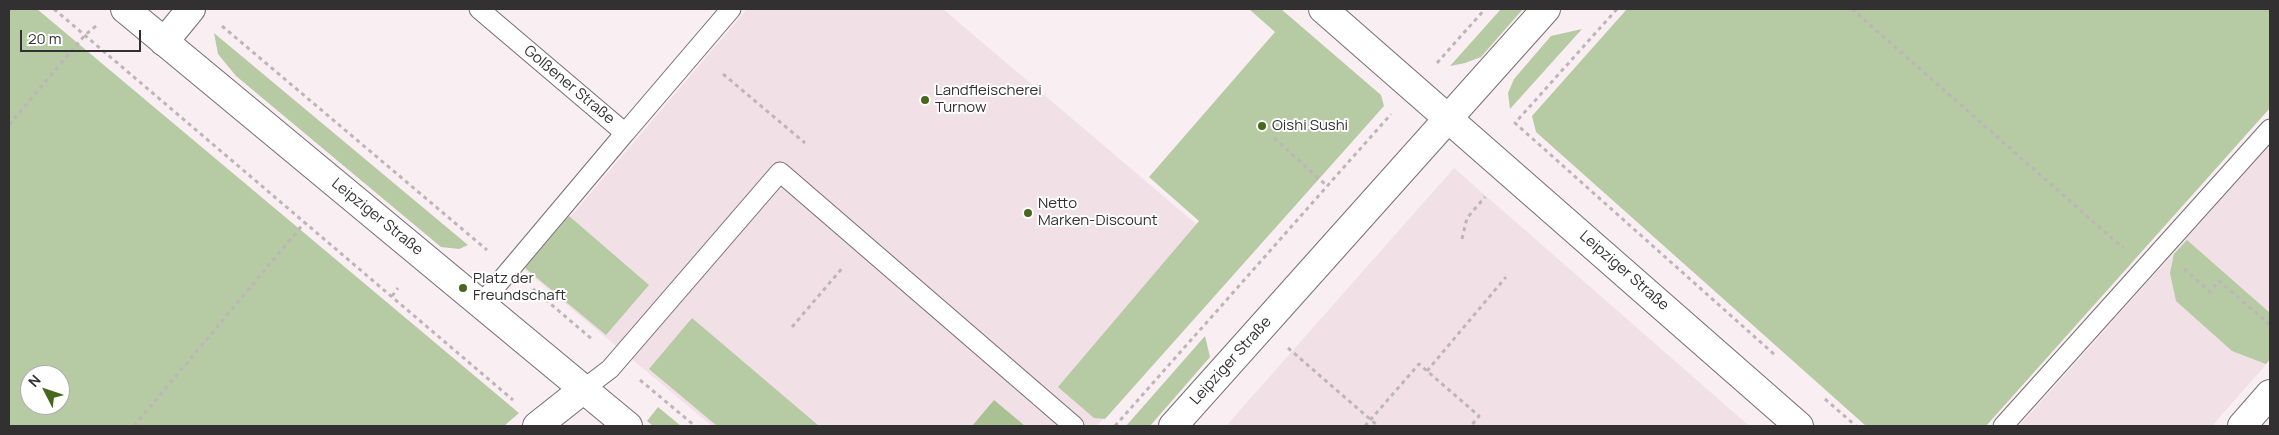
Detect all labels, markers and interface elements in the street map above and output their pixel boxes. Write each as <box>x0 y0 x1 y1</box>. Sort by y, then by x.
scale bar <box>22 20 144 52</box>
text: 20 m <box>28 28 61 49</box>
street label: Golßener Straße <box>520 42 618 128</box>
place label: Landfleischerei Turnow <box>935 82 1042 117</box>
marker: Landfleischerei Turnow <box>919 94 931 106</box>
place label: Oishi Sushi <box>1272 117 1348 135</box>
marker: Oishi Sushi <box>1256 120 1268 132</box>
street label: Leipziger Straße <box>328 175 426 259</box>
place label: Netto Marken-Discount <box>1038 195 1158 230</box>
marker: Netto Marken-Discount <box>1022 207 1034 219</box>
street label: Leipziger Straße <box>1576 227 1672 315</box>
place label: Platz der Freundschaft <box>473 270 566 305</box>
marker: Platz der Freundschaft <box>457 282 469 294</box>
street label: Leipziger Straße <box>1187 313 1275 409</box>
north arrow <box>20 365 70 415</box>
text: N <box>24 370 45 391</box>

